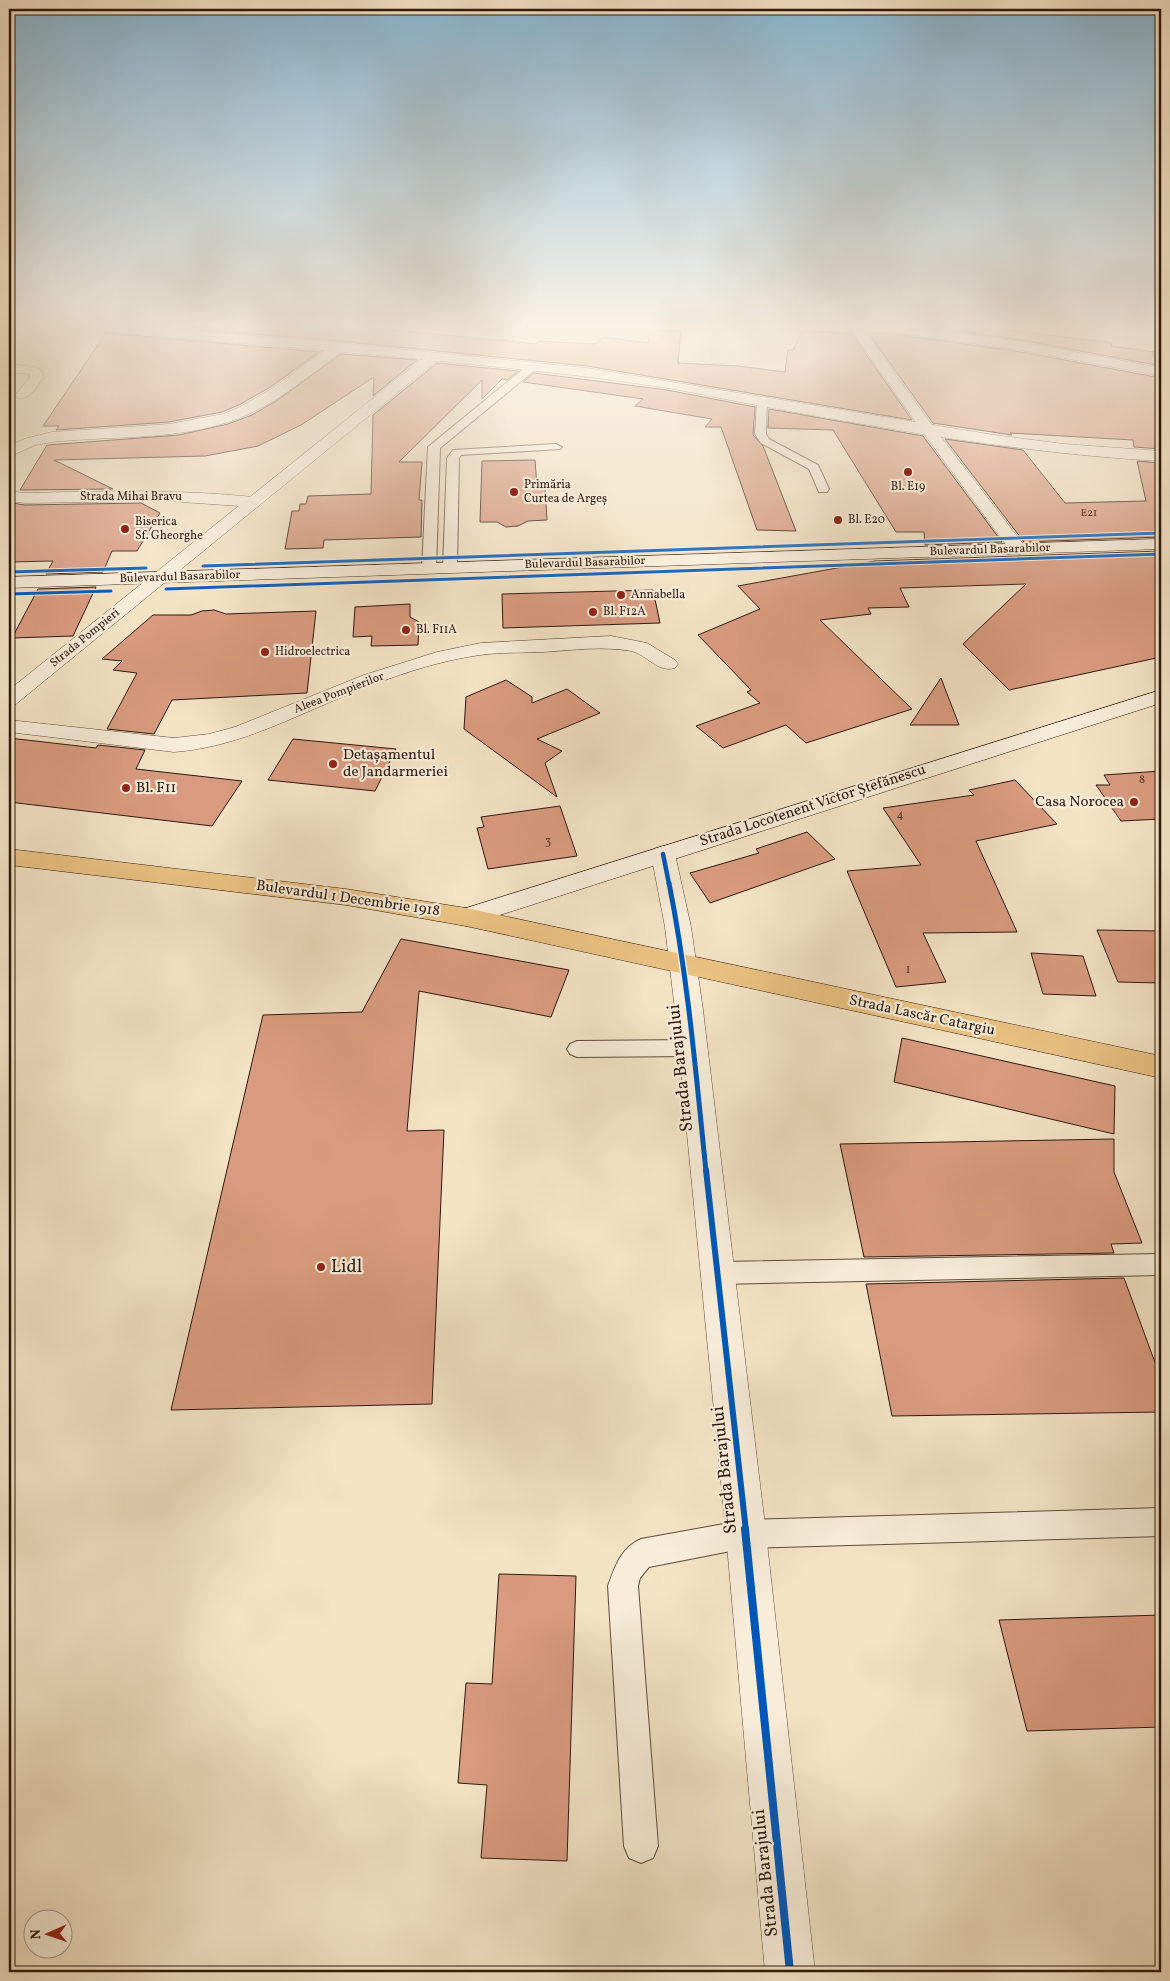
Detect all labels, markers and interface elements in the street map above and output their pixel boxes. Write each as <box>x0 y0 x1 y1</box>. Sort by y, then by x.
marker: Bl. E19 <box>902 466 914 478</box>
place label: Primăria Curtea de Argeș <box>524 477 607 507</box>
place label: Bl. E19 <box>891 479 925 495</box>
marker: Primăria Curtea de Argeș <box>508 486 520 498</box>
street label: Strada Mihai Bravu <box>80 489 182 505</box>
house number: E21 <box>1081 506 1097 521</box>
place label: Bl. E20 <box>848 512 885 528</box>
place label: Biserica Sf. Gheorghe <box>135 514 203 544</box>
marker: Bl. E20 <box>832 514 844 526</box>
marker: Biserica Sf. Gheorghe <box>119 523 131 535</box>
street label: Bulevardul Basarabilor <box>929 540 1051 560</box>
street label: Bulevardul Basarabilor <box>524 553 646 573</box>
street label: Bulevardul Basarabilor <box>119 567 241 587</box>
place label: Annabella <box>631 587 685 603</box>
marker: Annabella <box>615 589 627 601</box>
place label: Bl. F12A <box>603 604 646 620</box>
street label: Strada Pompieri <box>47 605 124 671</box>
marker: Bl. F12A <box>587 606 599 618</box>
place label: Bl. F11A <box>416 622 457 638</box>
marker: Bl. F11A <box>400 624 412 636</box>
place label: Hidroelectrica <box>275 644 350 660</box>
marker: Hidroelectrica <box>259 646 271 658</box>
street label: Aleea Pompierilor <box>292 668 386 718</box>
place label: Detașamentul de Jandarmeriei <box>343 745 448 783</box>
marker: Detașamentul de Jandarmeriei <box>327 758 339 770</box>
street label: Strada Locotenent Victor Ștefănescu <box>697 759 929 853</box>
house number: 8 <box>1139 772 1145 788</box>
place label: Bl. F11 <box>136 778 176 799</box>
marker: Bl. F11 <box>120 782 132 794</box>
place label: Casa Norocea <box>1035 792 1124 813</box>
marker: Casa Norocea <box>1128 796 1140 808</box>
house number: 4 <box>896 807 904 823</box>
house number: 3 <box>545 834 551 850</box>
street label: Bulevardul 1 Decembrie 1918 <box>255 876 441 922</box>
house number: 1 <box>906 962 910 978</box>
street label: Strada Lascăr Catargiu <box>847 990 997 1042</box>
street label: Strada Barajului <box>662 1003 700 1133</box>
place label: Lidl <box>331 1255 362 1280</box>
marker: Lidl <box>315 1261 327 1273</box>
street label: Strada Barajului <box>706 1405 744 1535</box>
street label: Strada Barajului <box>747 1808 785 1938</box>
north arrow <box>22 1908 72 1958</box>
text: N <box>27 1929 46 1940</box>

